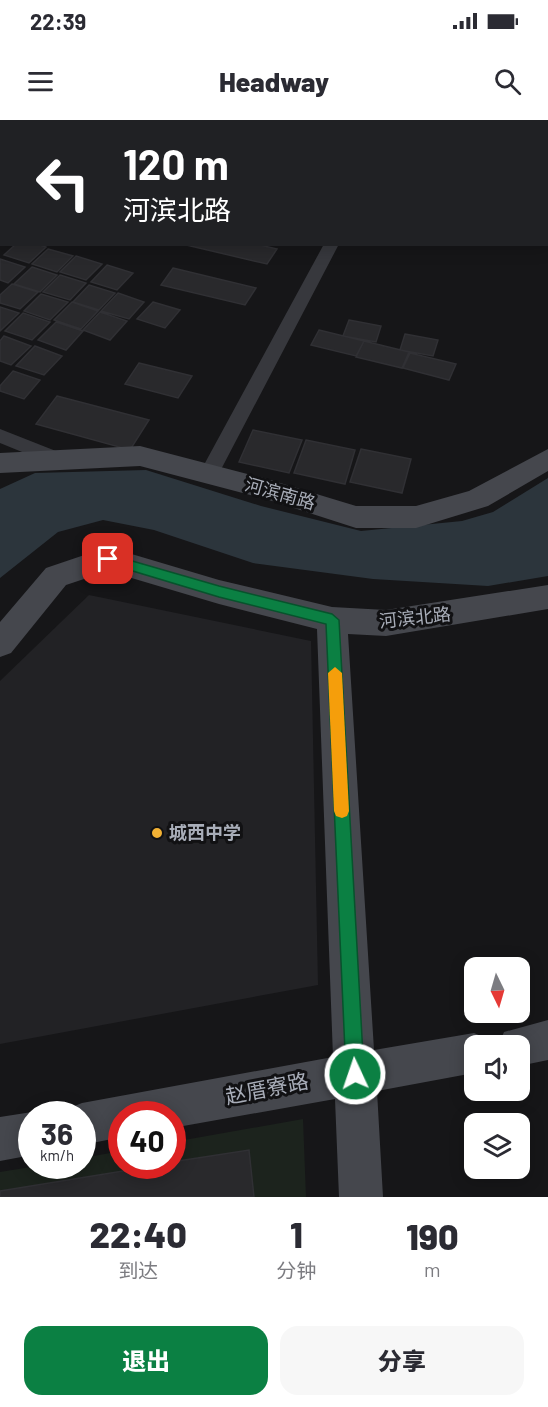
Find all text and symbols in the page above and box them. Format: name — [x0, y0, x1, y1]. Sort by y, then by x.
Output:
text: 22:39 — [30, 8, 86, 34]
icon: menu — [24, 65, 57, 98]
text: Headway — [219, 65, 329, 97]
icon: search — [491, 65, 524, 98]
text: 120 m — [123, 138, 229, 188]
icon: left — [24, 144, 102, 222]
text: 河滨北路 — [123, 193, 231, 225]
street label: 河滨南路 — [243, 473, 318, 514]
pin — [82, 533, 133, 584]
icon: arrive — [91, 542, 124, 575]
street label: 河滨北路 — [378, 602, 452, 632]
place label: 城西中学 — [169, 821, 241, 843]
marker: 城西中学 — [150, 826, 164, 840]
north arrow — [464, 957, 530, 1023]
map controls — [464, 957, 530, 1179]
button: sound — [464, 1035, 530, 1101]
position arrow — [323, 1042, 387, 1106]
street label: 赵厝寮路 — [223, 1067, 310, 1108]
speed limit sign: 40 — [108, 1101, 186, 1179]
button: layers — [464, 1113, 530, 1179]
text: 36 — [41, 1115, 73, 1151]
text: km/h — [40, 1146, 74, 1164]
text: 22:40 — [90, 1212, 187, 1255]
text: 1 — [290, 1212, 303, 1255]
text: 190 — [406, 1214, 458, 1257]
text: m — [424, 1257, 440, 1281]
text: 到达 — [118, 1258, 158, 1282]
text: 分钟 — [276, 1258, 316, 1282]
button: 退出 — [24, 1326, 268, 1395]
button: 分享 — [280, 1326, 524, 1395]

